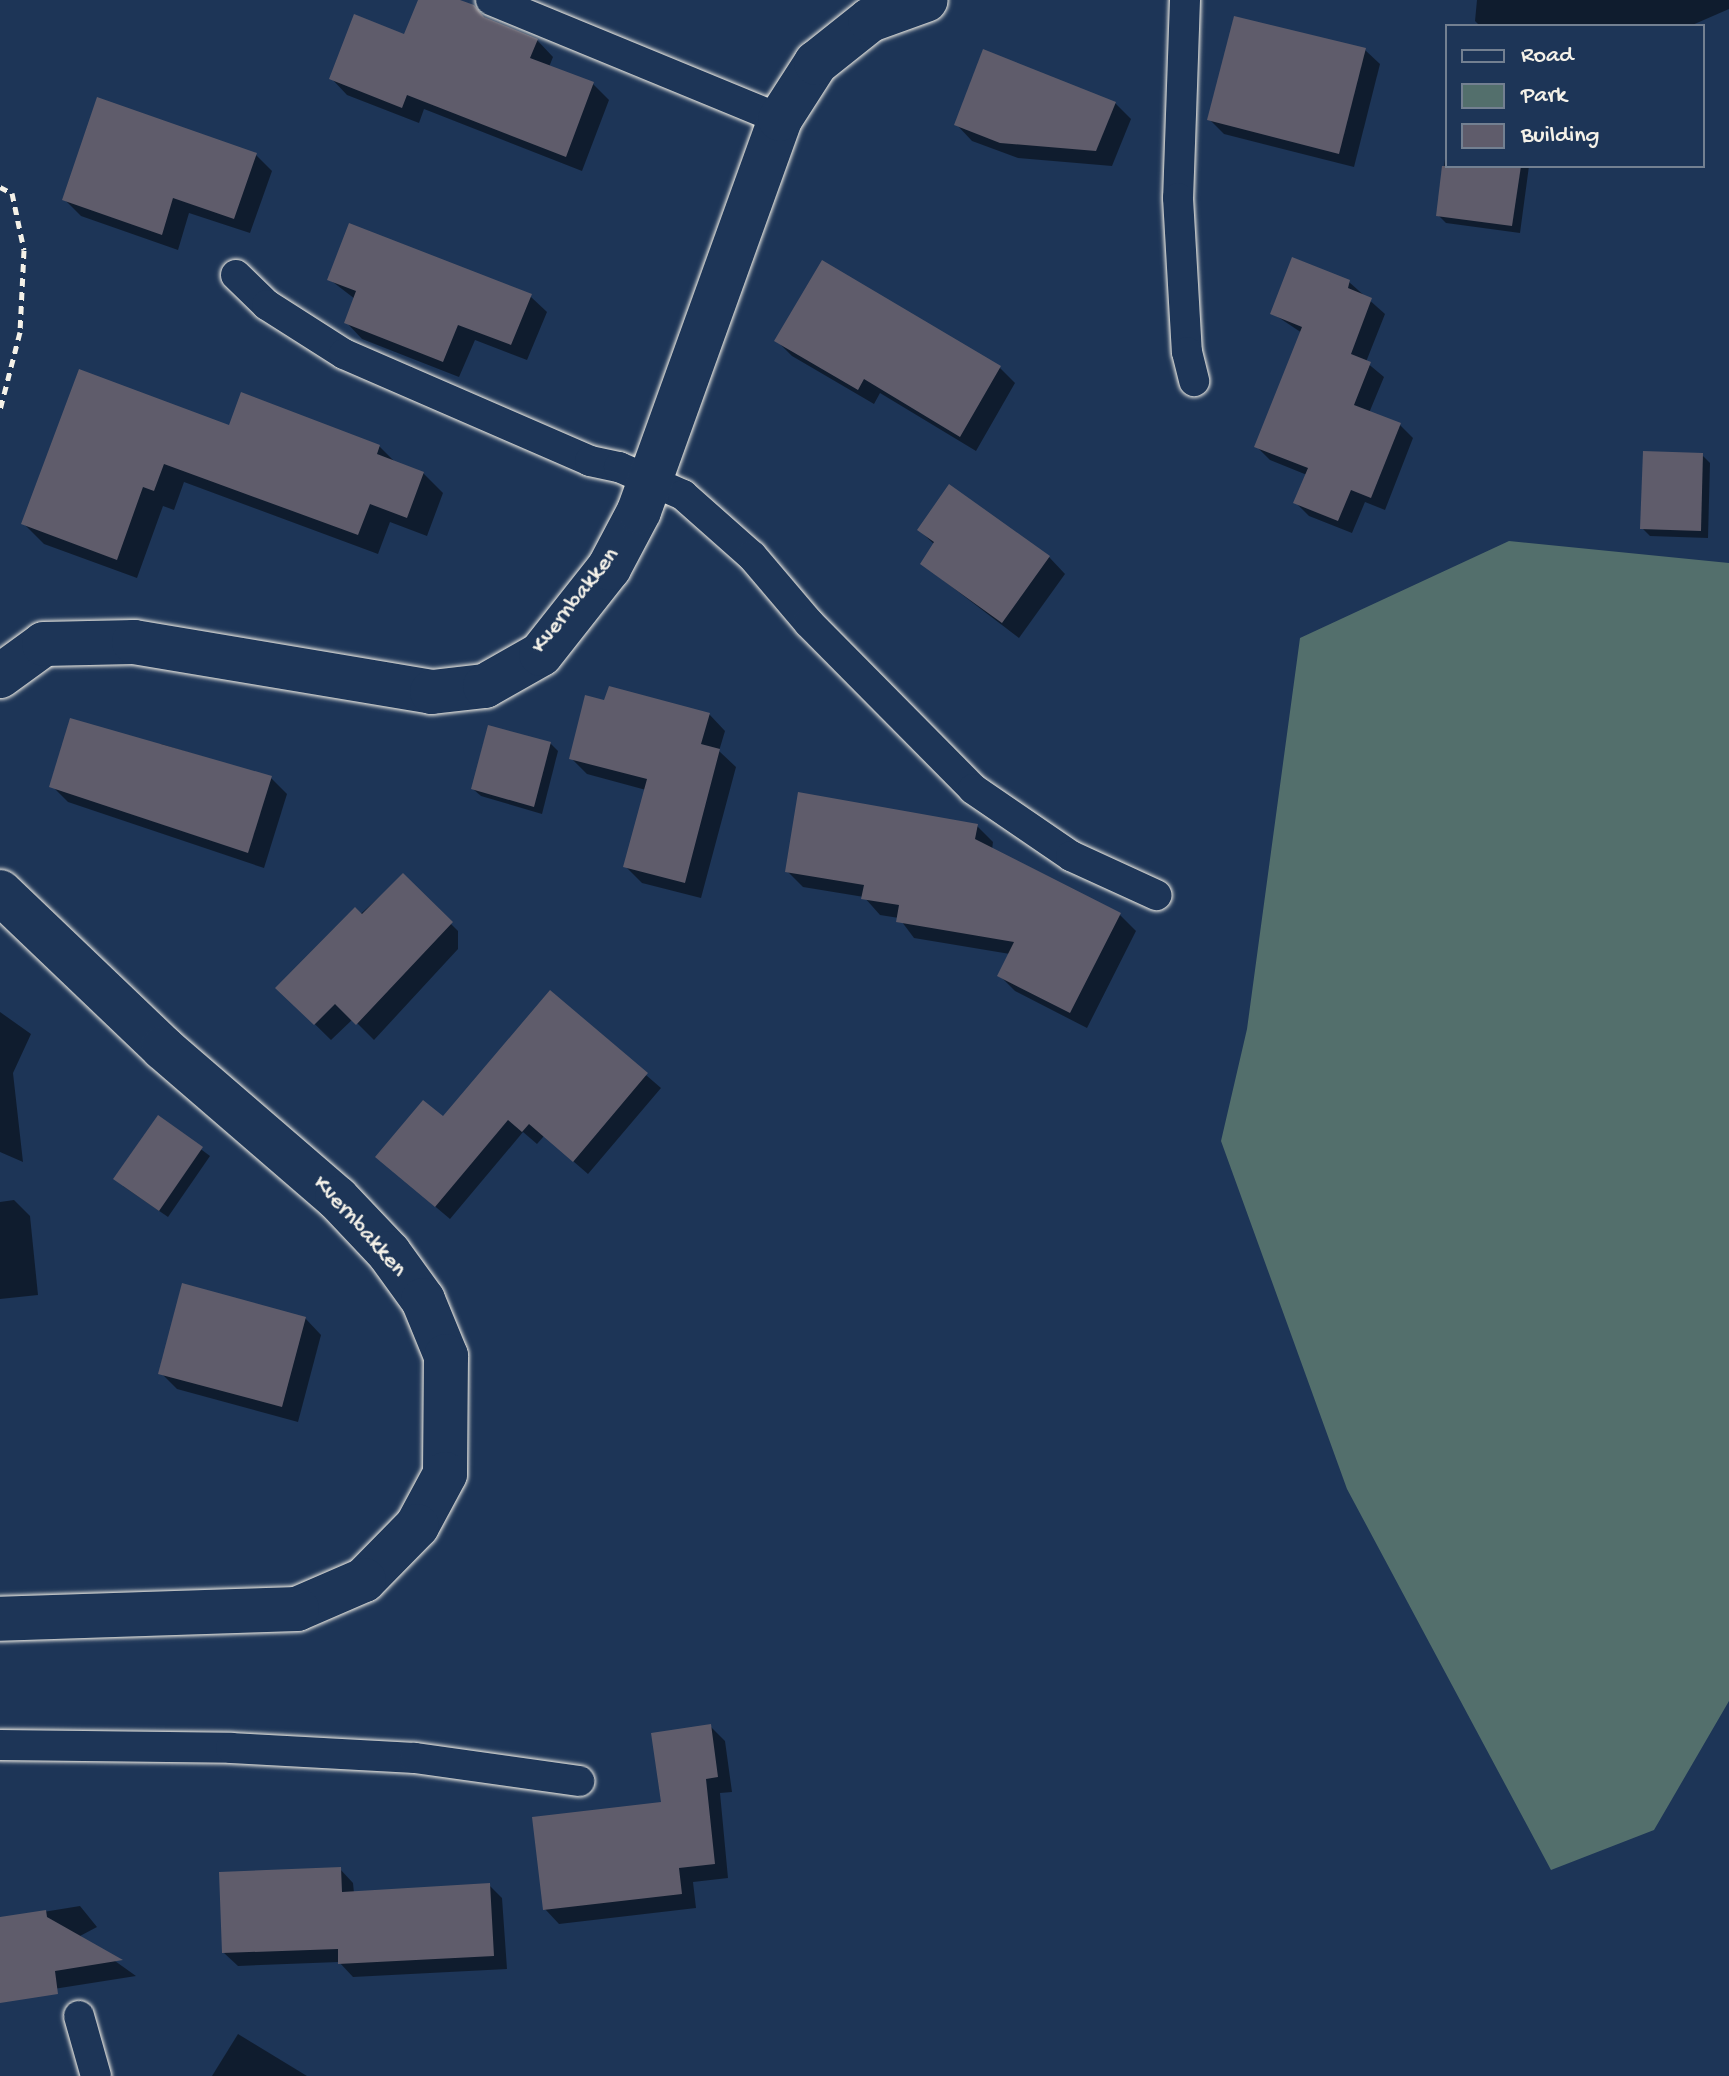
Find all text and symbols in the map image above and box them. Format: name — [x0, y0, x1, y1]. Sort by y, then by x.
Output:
legend — [1445, 24, 1705, 168]
text: Road — [1521, 42, 1573, 71]
text: Park — [1521, 82, 1567, 111]
text: Building — [1521, 122, 1599, 151]
street label: Kvernbakken — [525, 542, 627, 660]
street label: Kvernbakken — [306, 1170, 412, 1284]

